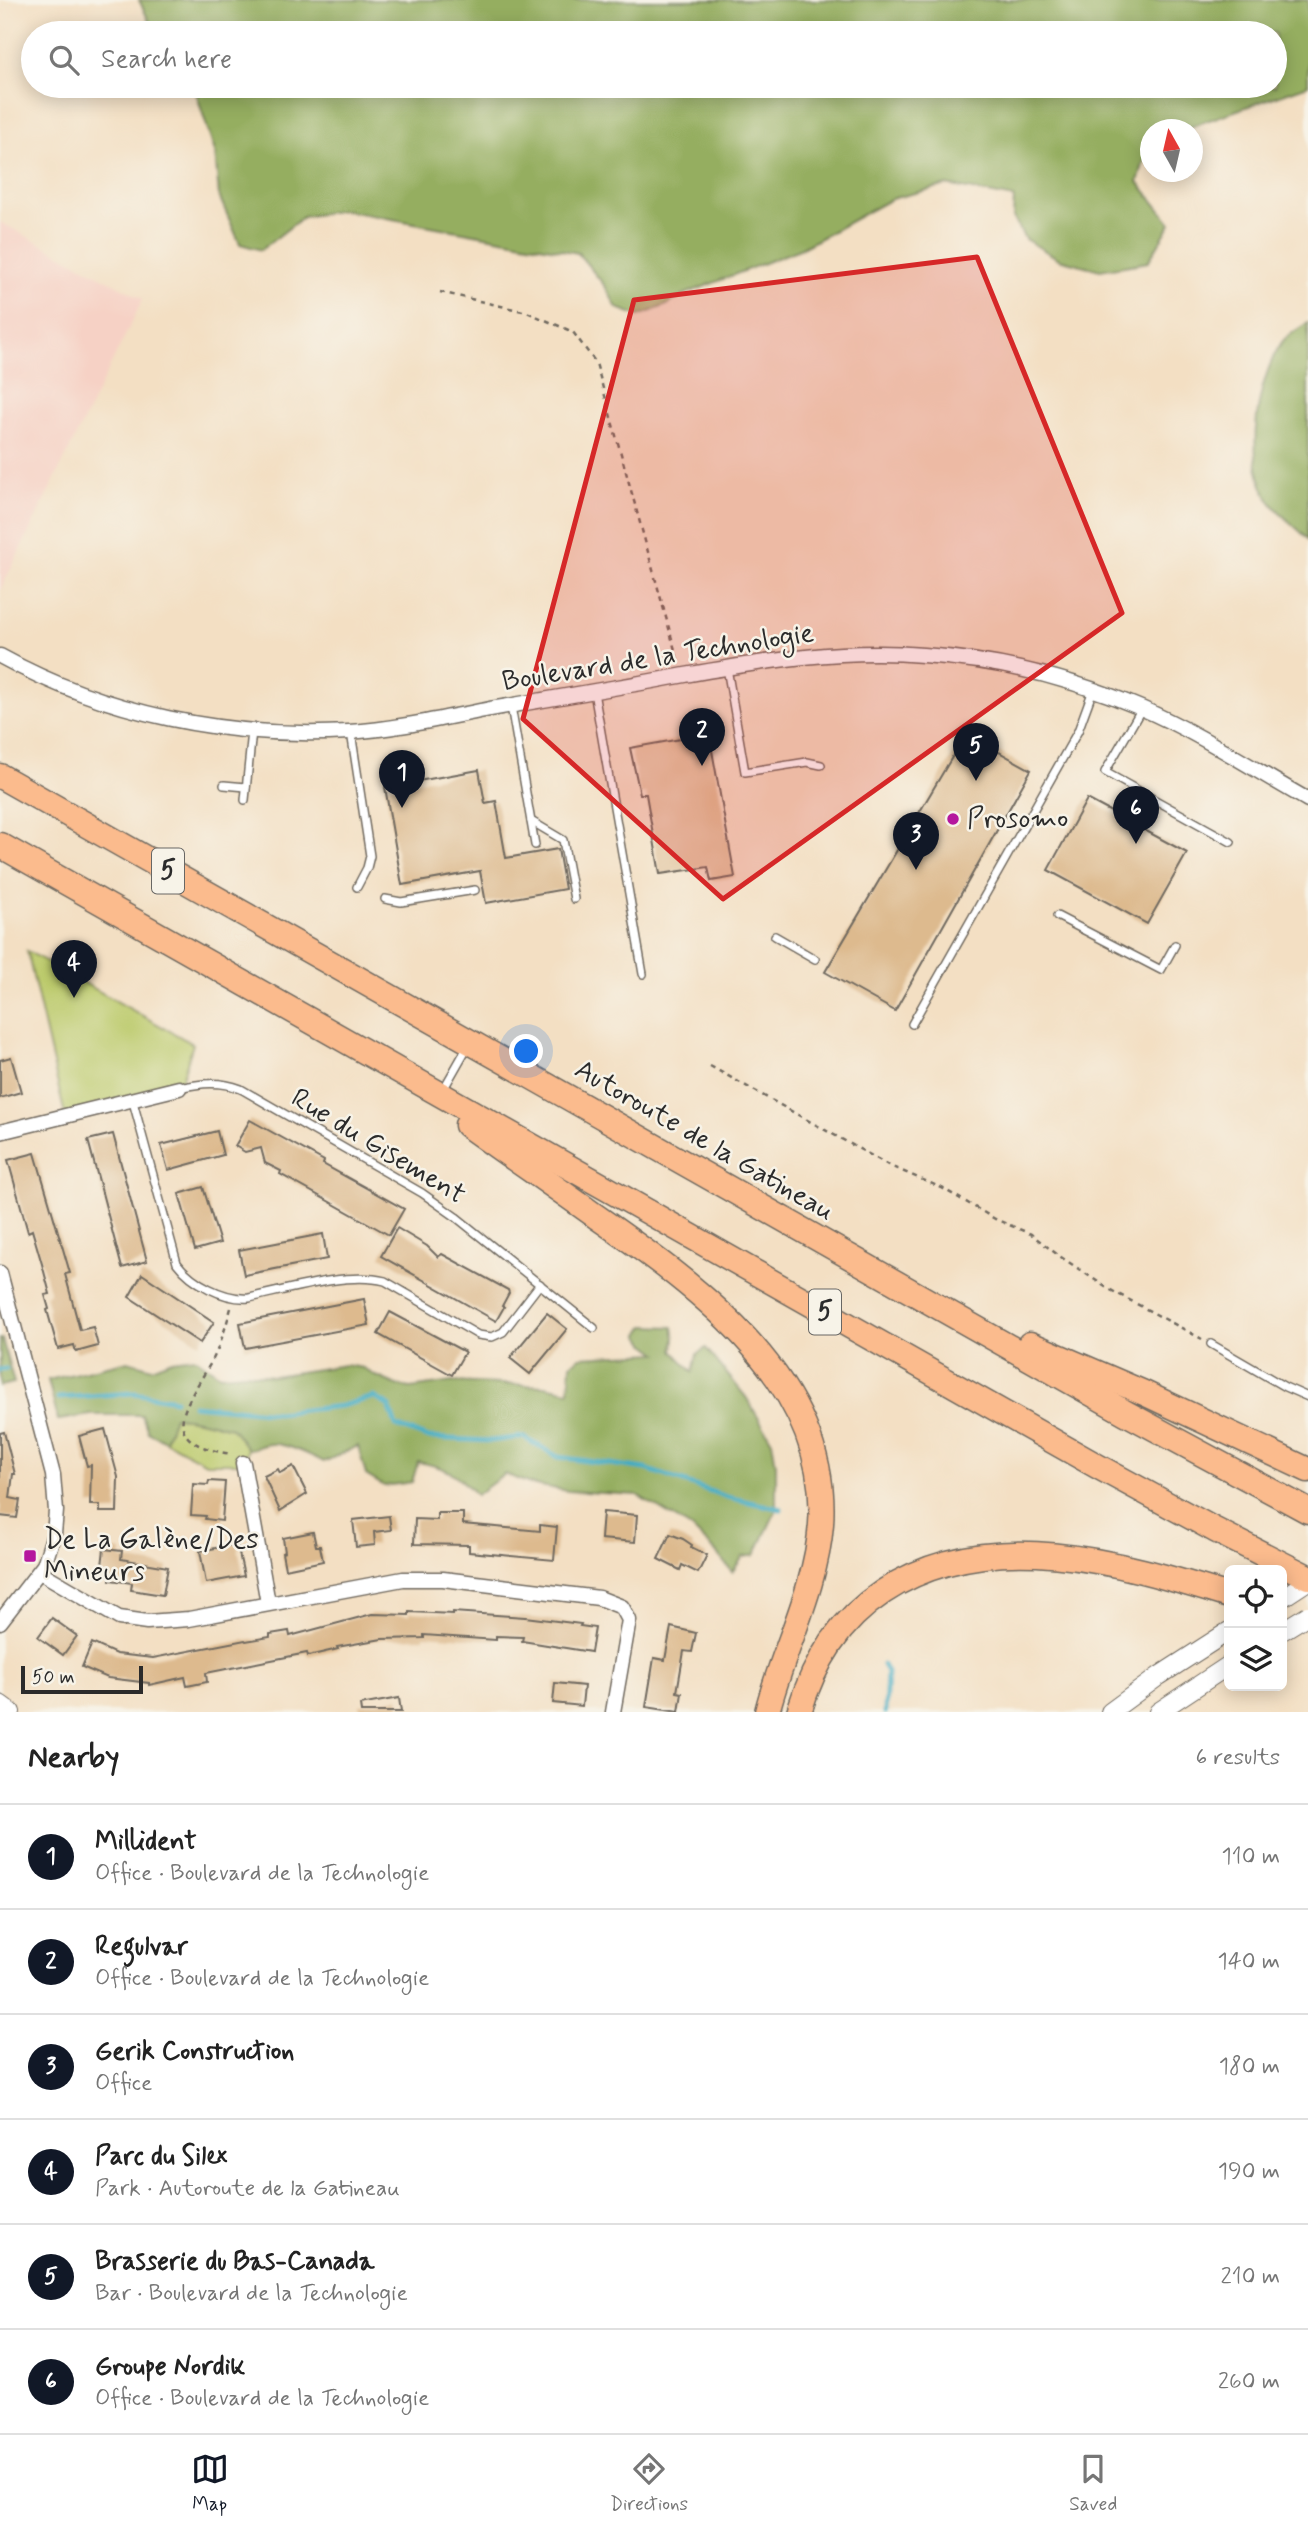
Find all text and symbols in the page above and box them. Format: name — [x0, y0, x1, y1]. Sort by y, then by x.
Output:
search box — [21, 21, 1287, 98]
icon: search — [45, 41, 83, 79]
text: Search here — [101, 43, 232, 77]
north arrow — [1140, 119, 1203, 182]
street label: Boulevard de la Technologie — [499, 615, 817, 703]
pin: 2 — [679, 708, 725, 766]
pin: 5 — [953, 723, 999, 781]
pin: 1 — [379, 750, 425, 808]
pin: 6 — [1113, 786, 1159, 844]
place label: Prosomo — [967, 801, 1068, 838]
marker: Prosomo — [945, 811, 961, 827]
pin: 3 — [893, 812, 939, 870]
road number: 5 — [152, 848, 184, 894]
pin: 4 — [51, 940, 97, 998]
your location — [509, 1034, 543, 1068]
street label: Autoroute de la Gatineau — [568, 1052, 840, 1230]
street label: Rue du Gisement — [284, 1080, 472, 1214]
road number: 5 — [809, 1289, 841, 1334]
place label: De La Galène/Des Mineurs — [44, 1522, 259, 1591]
marker: De La Galène/Des Mineurs — [22, 1548, 38, 1564]
map controls — [1224, 1565, 1287, 1691]
button: locate — [1224, 1565, 1287, 1628]
button: layers — [1224, 1628, 1287, 1691]
scale bar — [21, 1663, 144, 1695]
text: 50 m — [32, 1665, 75, 1690]
text: Nearby — [28, 1738, 119, 1777]
text: 6 results — [1196, 1743, 1280, 1773]
text: Millident — [95, 1825, 197, 1859]
text: 1 — [46, 1842, 56, 1872]
text: 110 m — [1221, 1842, 1280, 1872]
text: Office · Boulevard de la Technologie — [95, 1859, 429, 1889]
text: Regulvar — [95, 1930, 188, 1964]
text: 2 — [45, 1947, 57, 1977]
text: 140 m — [1217, 1947, 1280, 1977]
text: Office · Boulevard de la Technologie — [95, 1964, 429, 1994]
text: Gerik Construction — [95, 2035, 294, 2069]
text: 3 — [46, 2052, 56, 2082]
text: 180 m — [1219, 2052, 1280, 2082]
text: Office — [95, 2069, 152, 2099]
text: Parc du Silex — [95, 2140, 227, 2174]
text: 4 — [44, 2157, 58, 2187]
text: 190 m — [1218, 2157, 1280, 2187]
text: Park · Autoroute de la Gatineau — [95, 2174, 400, 2204]
text: Brasserie du Bas-Canada — [95, 2245, 374, 2279]
text: 5 — [44, 2262, 58, 2292]
text: 210 m — [1220, 2262, 1280, 2292]
text: Bar · Boulevard de la Technologie — [95, 2279, 408, 2309]
text: Groupe Nordik — [95, 2350, 245, 2384]
text: 6 — [45, 2367, 57, 2397]
text: 260 m — [1218, 2367, 1280, 2397]
text: Office · Boulevard de la Technologie — [95, 2384, 429, 2414]
tab: Map — [191, 2450, 229, 2517]
tab: Directions — [610, 2450, 688, 2517]
tab: Saved — [1069, 2450, 1117, 2517]

